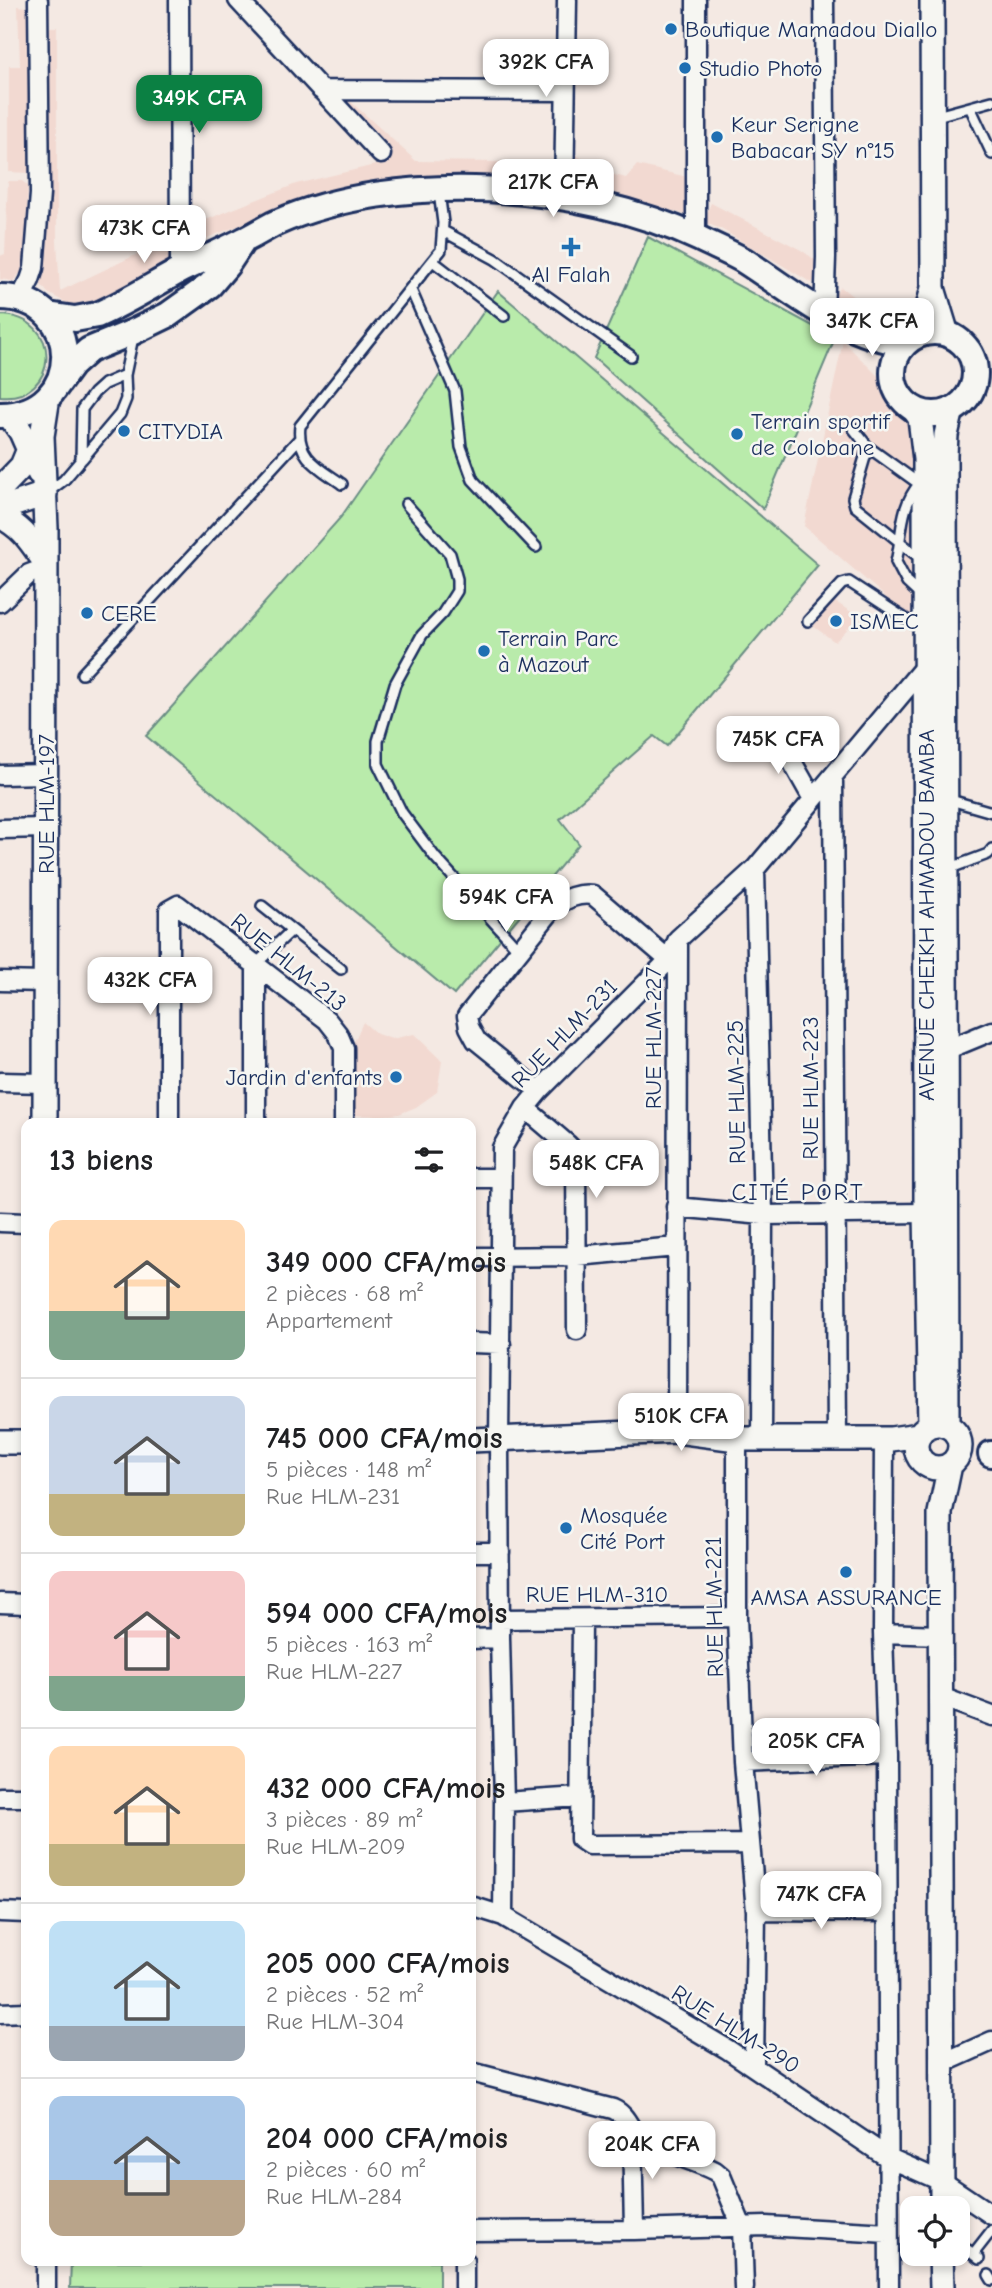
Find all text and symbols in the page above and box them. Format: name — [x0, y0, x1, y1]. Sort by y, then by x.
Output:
place label: Boutique Mamadou Diallo — [685, 16, 937, 43]
marker: Boutique Mamadou Diallo — [663, 21, 679, 37]
pin: 392K CFA — [474, 40, 618, 99]
text: 392K CFA — [499, 48, 593, 75]
place label: Studio Photo — [699, 55, 823, 82]
marker: Studio Photo — [677, 60, 693, 76]
pin: 349K CFA — [127, 76, 271, 135]
text: 349K CFA — [152, 84, 246, 111]
place label: Keur Serigne Babacar SY n°15 — [731, 111, 895, 164]
marker: Keur Serigne Babacar SY n°15 — [709, 129, 725, 145]
pin: 217K CFA — [481, 160, 625, 219]
text: 217K CFA — [508, 168, 598, 195]
pin: 473K CFA — [72, 205, 216, 265]
text: 473K CFA — [98, 214, 190, 241]
marker: Al Falah — [561, 237, 581, 257]
place label: Al Falah — [531, 261, 611, 288]
pin: 347K CFA — [800, 298, 944, 358]
text: 347K CFA — [826, 307, 918, 334]
place label: Terrain sportif de Colobane — [751, 408, 891, 461]
place label: CITYDIA — [138, 418, 223, 445]
marker: CITYDIA — [116, 423, 132, 439]
marker: Terrain sportif de Colobane — [729, 426, 745, 442]
place label: CERE — [101, 600, 157, 627]
marker: CERE — [79, 605, 95, 621]
place label: ISMEC — [850, 608, 919, 635]
marker: ISMEC — [828, 613, 844, 629]
place label: Terrain Parc à Mazout — [498, 625, 618, 678]
marker: Terrain Parc à Mazout — [476, 643, 492, 659]
pin: 745K CFA — [706, 716, 850, 776]
text: 745K CFA — [732, 725, 824, 752]
street label: AVENUE CHEIKH AHMADOU BAMBA — [913, 729, 940, 1101]
street label: RUE HLM-197 — [33, 734, 60, 874]
pin: 594K CFA — [434, 874, 578, 934]
text: 594K CFA — [459, 883, 553, 910]
street label: RUE HLM-213 — [226, 908, 352, 1017]
pin: 432K CFA — [78, 958, 222, 1017]
text: 432K CFA — [103, 966, 197, 993]
street label: RUE HLM-227 — [640, 967, 667, 1109]
street label: RUE HLM-231 — [506, 973, 623, 1093]
street label: RUE HLM-223 — [797, 1016, 824, 1160]
street label: RUE HLM-225 — [722, 1020, 751, 1164]
place label: Jardin d'enfants — [226, 1064, 382, 1091]
marker: Jardin d'enfants — [388, 1069, 404, 1085]
pin: 548K CFA — [524, 1140, 668, 1200]
icon: filters — [410, 1141, 448, 1179]
text: 13 biens — [49, 1143, 153, 1178]
text: 548K CFA — [549, 1149, 643, 1176]
district label: CITÉ PORT — [732, 1178, 864, 1206]
text: 349 000 CFA/mois — [266, 1245, 506, 1280]
icon: home — [105, 1248, 189, 1332]
text: 2 pièces · 68 m² — [266, 1280, 423, 1307]
text: Appartement — [266, 1307, 392, 1334]
pin: 510K CFA — [609, 1394, 753, 1453]
text: 510K CFA — [634, 1402, 728, 1429]
text: 745 000 CFA/mois — [266, 1421, 503, 1456]
icon: home — [105, 1424, 189, 1508]
text: 5 pièces · 148 m² — [266, 1456, 431, 1483]
text: Rue HLM-231 — [266, 1483, 400, 1510]
place label: Mosquée Cité Port — [580, 1502, 667, 1555]
marker: Mosquée Cité Port — [558, 1520, 574, 1536]
street label: RUE HLM-221 — [700, 1536, 729, 1678]
marker: AMSA ASSURANCE — [838, 1564, 854, 1580]
street label: RUE HLM-310 — [526, 1581, 668, 1608]
place label: AMSA ASSURANCE — [750, 1584, 942, 1611]
text: 594 000 CFA/mois — [266, 1596, 507, 1631]
icon: home — [105, 1599, 189, 1683]
text: 5 pièces · 163 m² — [266, 1631, 432, 1658]
text: Rue HLM-227 — [266, 1658, 402, 1685]
pin: 205K CFA — [744, 1718, 888, 1778]
text: 205K CFA — [768, 1727, 864, 1754]
text: 432 000 CFA/mois — [266, 1771, 505, 1806]
icon: home — [105, 1774, 189, 1858]
text: 3 pièces · 89 m² — [266, 1806, 422, 1833]
text: Rue HLM-209 — [266, 1833, 406, 1860]
pin: 747K CFA — [749, 1871, 893, 1931]
text: 747K CFA — [776, 1880, 866, 1907]
text: 205 000 CFA/mois — [266, 1946, 510, 1981]
icon: home — [105, 1949, 189, 2033]
street label: RUE HLM-290 — [667, 1979, 805, 2080]
text: 2 pièces · 52 m² — [266, 1981, 423, 2008]
text: Rue HLM-304 — [266, 2008, 404, 2035]
text: 204 000 CFA/mois — [266, 2121, 508, 2156]
pin: 204K CFA — [580, 2122, 724, 2181]
icon: home — [105, 2124, 189, 2208]
text: 204K CFA — [605, 2130, 699, 2157]
text: 2 pièces · 60 m² — [266, 2156, 425, 2183]
text: Rue HLM-284 — [266, 2183, 402, 2210]
map controls — [900, 2196, 970, 2266]
button: locate — [900, 2196, 970, 2266]

